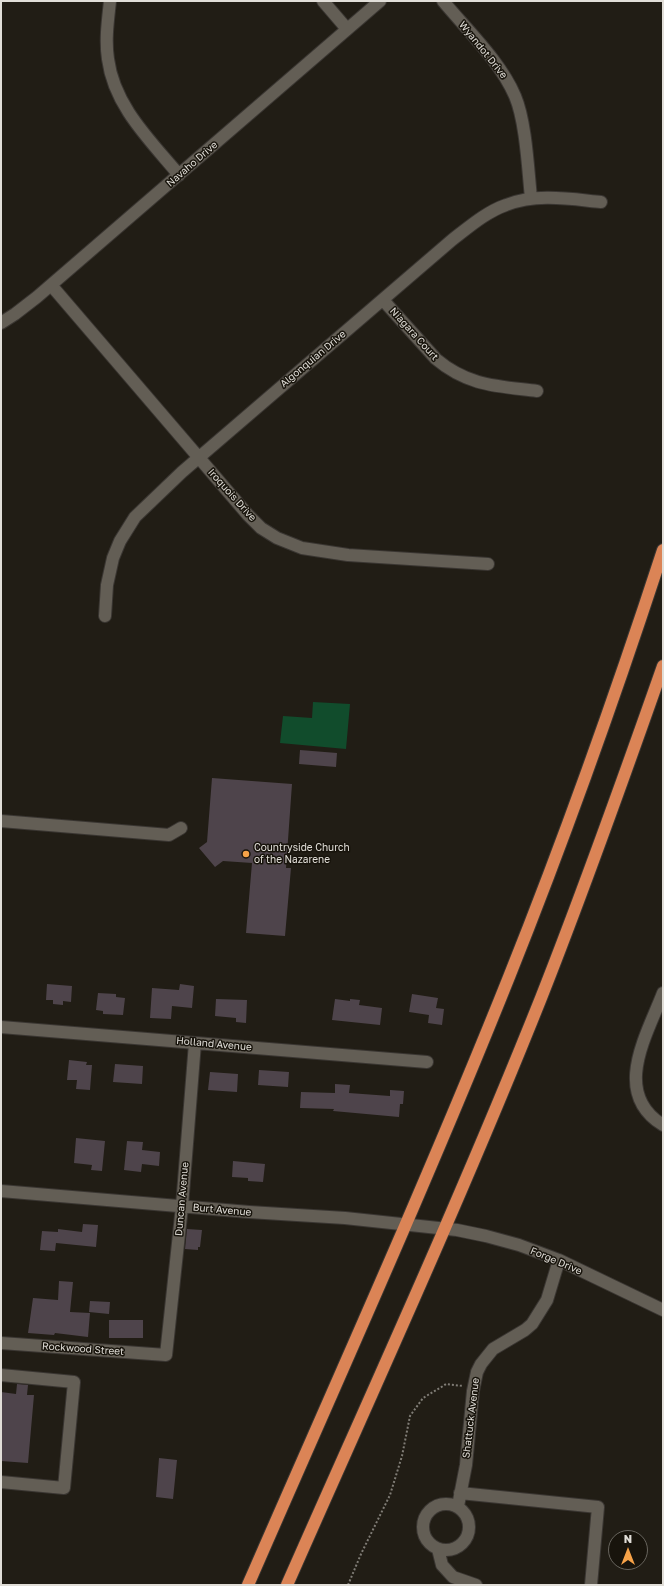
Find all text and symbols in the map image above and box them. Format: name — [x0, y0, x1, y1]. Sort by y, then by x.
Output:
street label: Wyandot Drive — [456, 19, 510, 81]
street label: Navaho Drive — [164, 139, 220, 189]
street label: Niagara Court — [387, 305, 441, 363]
street label: Algonquian Drive — [278, 328, 348, 390]
street label: Iroquois Drive — [205, 466, 259, 524]
place label: Countryside Church of the Nazarene — [254, 842, 350, 866]
marker: Countryside Church of the Nazarene — [241, 849, 251, 859]
street label: Holland Avenue — [176, 1035, 252, 1053]
street label: Duncan Avenue — [173, 1161, 191, 1237]
street label: Burt Avenue — [192, 1201, 252, 1219]
street label: Forge Drive — [528, 1245, 584, 1277]
street label: Rockwood Street — [42, 1340, 124, 1358]
street label: Shattuck Avenue — [460, 1377, 482, 1459]
north arrow — [608, 1530, 648, 1570]
text: N — [624, 1532, 632, 1545]

